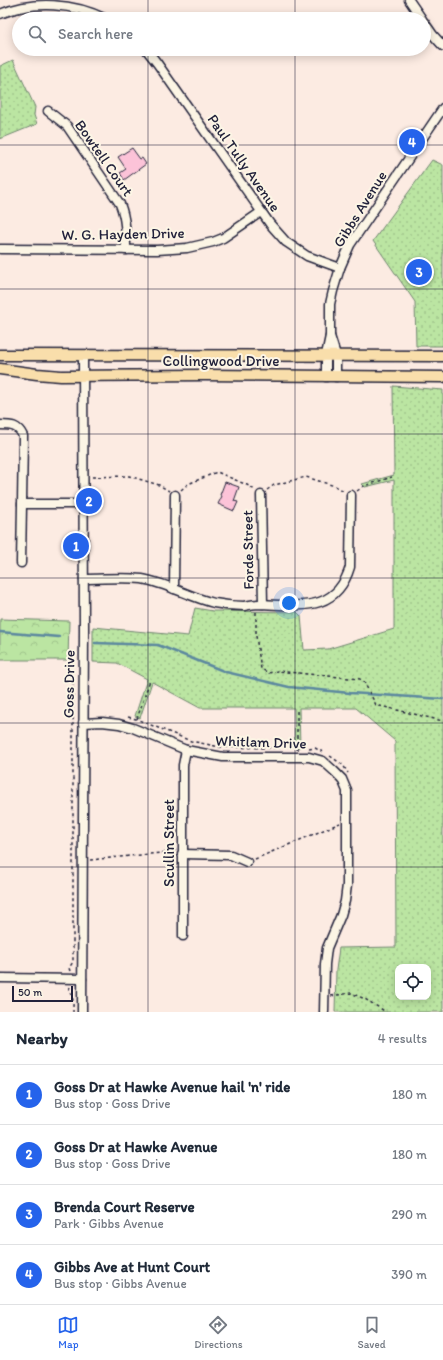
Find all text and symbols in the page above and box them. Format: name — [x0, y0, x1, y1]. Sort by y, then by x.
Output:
search box — [12, 12, 431, 56]
icon: search — [26, 23, 48, 45]
text: Search here — [58, 25, 133, 43]
street label: Paul Tully Avenue — [204, 111, 284, 215]
street label: Bowtell Court — [71, 116, 137, 200]
pin: 4 — [399, 127, 425, 157]
street label: Gibbs Avenue — [329, 167, 391, 251]
street label: W. G. Hayden Drive — [61, 224, 185, 244]
pin: 3 — [406, 257, 432, 287]
street label: Collingwood Drive — [163, 352, 279, 370]
pin: 2 — [76, 486, 102, 516]
street label: Forde Street — [238, 510, 258, 590]
pin: 1 — [63, 531, 89, 561]
your location — [279, 593, 299, 613]
street label: Goss Drive — [59, 650, 79, 718]
street label: Whitlam Drive — [215, 731, 307, 753]
street label: Scullin Street — [160, 799, 178, 887]
map controls — [395, 964, 431, 1000]
button: locate — [395, 964, 431, 1000]
scale bar — [12, 984, 73, 1003]
text: 50 m — [18, 986, 42, 999]
text: Nearby — [16, 1028, 68, 1048]
text: 4 results — [378, 1031, 427, 1046]
text: Goss Dr at Hawke Avenue hail 'n' ride — [54, 1078, 290, 1096]
text: 1 — [26, 1087, 32, 1102]
text: 180 m — [392, 1087, 427, 1102]
text: Bus stop · Goss Drive — [54, 1096, 171, 1111]
text: Goss Dr at Hawke Avenue — [54, 1138, 218, 1156]
text: 2 — [26, 1147, 32, 1162]
text: 180 m — [392, 1147, 427, 1162]
text: Bus stop · Goss Drive — [54, 1156, 171, 1171]
text: Brenda Court Reserve — [54, 1198, 195, 1216]
text: 3 — [25, 1207, 33, 1222]
text: 290 m — [391, 1207, 427, 1222]
text: Park · Gibbs Avenue — [54, 1216, 164, 1231]
text: Gibbs Ave at Hunt Court — [54, 1258, 210, 1276]
text: 4 — [25, 1267, 33, 1282]
text: 390 m — [391, 1267, 427, 1282]
text: Bus stop · Gibbs Avenue — [54, 1276, 187, 1291]
tab: Map — [57, 1314, 79, 1351]
tab: Directions — [194, 1314, 243, 1351]
tab: Saved — [357, 1314, 386, 1351]

